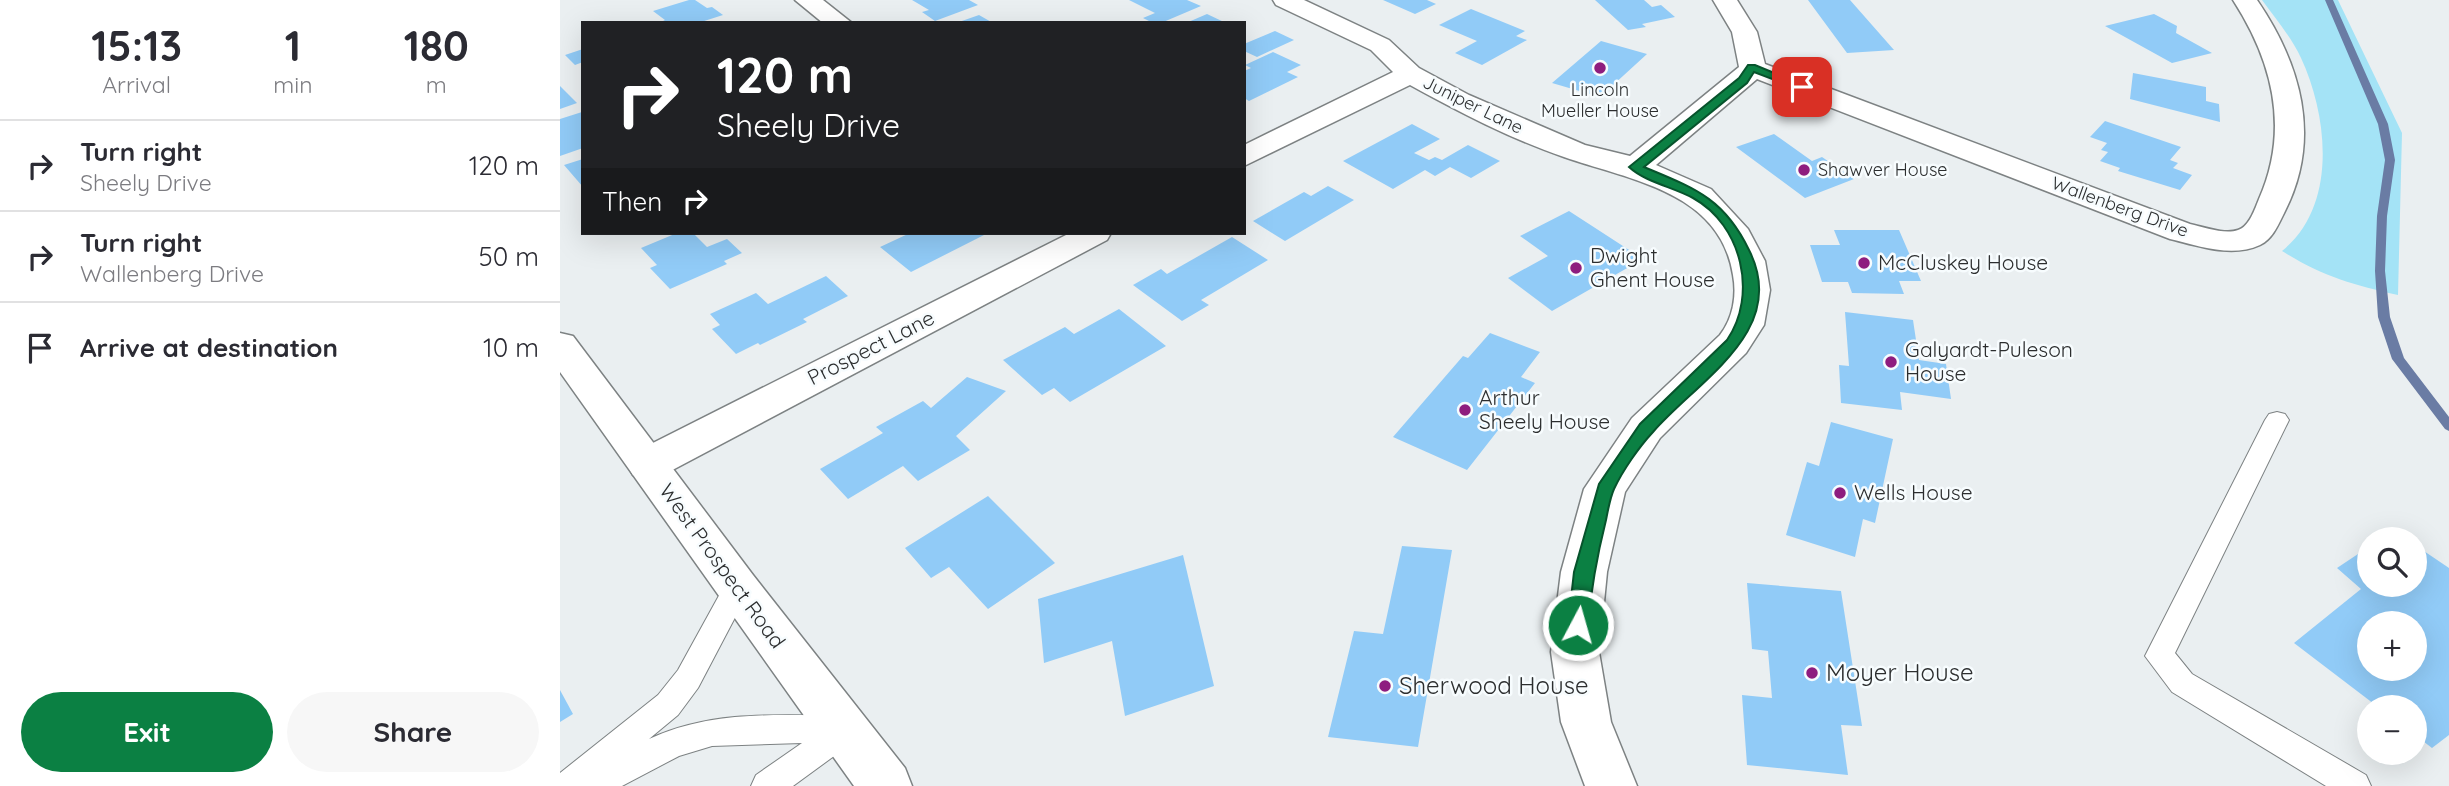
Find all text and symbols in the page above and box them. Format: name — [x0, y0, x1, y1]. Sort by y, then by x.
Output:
text: 15:13 — [91, 19, 182, 72]
text: 1 — [285, 19, 301, 72]
text: 180 — [404, 19, 469, 72]
text: 120 m — [717, 44, 853, 105]
icon: right — [602, 49, 693, 140]
pin — [1772, 57, 1832, 117]
marker: Lincoln Mueller House — [1592, 60, 1608, 76]
icon: arrive — [1783, 68, 1821, 106]
text: Arrival — [102, 70, 171, 99]
text: min — [273, 70, 312, 99]
text: m — [426, 70, 447, 99]
street label: Juniper Lane — [1419, 70, 1527, 139]
place label: Lincoln Mueller House — [1541, 78, 1659, 122]
text: Sheely Drive — [717, 105, 900, 145]
text: Turn right — [80, 135, 202, 168]
icon: right — [21, 147, 59, 185]
text: 120 m — [469, 149, 539, 182]
place label: Shawver House — [1818, 158, 1948, 181]
marker: Shawver House — [1796, 162, 1812, 178]
text: Sheely Drive — [80, 168, 212, 197]
street label: Wallenberg Drive — [2049, 171, 2192, 242]
icon: right — [676, 182, 714, 220]
text: Then — [602, 185, 662, 218]
text: Turn right — [80, 226, 202, 259]
icon: right — [21, 238, 59, 276]
text: 50 m — [479, 240, 539, 273]
place label: Dwight Ghent House — [1590, 242, 1715, 292]
place label: McCluskey House — [1878, 249, 2048, 275]
marker: McCluskey House — [1856, 255, 1872, 271]
text: Wallenberg Drive — [80, 259, 264, 288]
marker: Dwight Ghent House — [1568, 260, 1584, 276]
street label: Prospect Lane — [803, 304, 938, 390]
icon: arrive — [21, 329, 59, 367]
text: Arrive at destination — [80, 331, 338, 364]
text: 10 m — [483, 331, 539, 364]
place label: Galyardt-Puleson House — [1905, 336, 2073, 386]
marker: Galyardt-Puleson House — [1883, 354, 1899, 370]
place label: Arthur Sheely House — [1479, 384, 1610, 434]
marker: Arthur Sheely House — [1457, 402, 1473, 418]
street label: West Prospect Road — [654, 478, 791, 653]
place label: Wells House — [1854, 479, 1973, 505]
marker: Wells House — [1832, 485, 1848, 501]
map controls — [2357, 527, 2427, 765]
button: search — [2357, 527, 2427, 597]
position arrow — [1541, 588, 1615, 662]
button: + — [2357, 611, 2427, 681]
place label: Moyer House — [1826, 657, 1973, 687]
marker: Moyer House — [1804, 665, 1820, 681]
place label: Sherwood House — [1399, 670, 1589, 700]
marker: Sherwood House — [1377, 678, 1393, 694]
button: Exit — [21, 692, 273, 772]
button: Share — [287, 692, 539, 772]
button: − — [2357, 695, 2427, 765]

